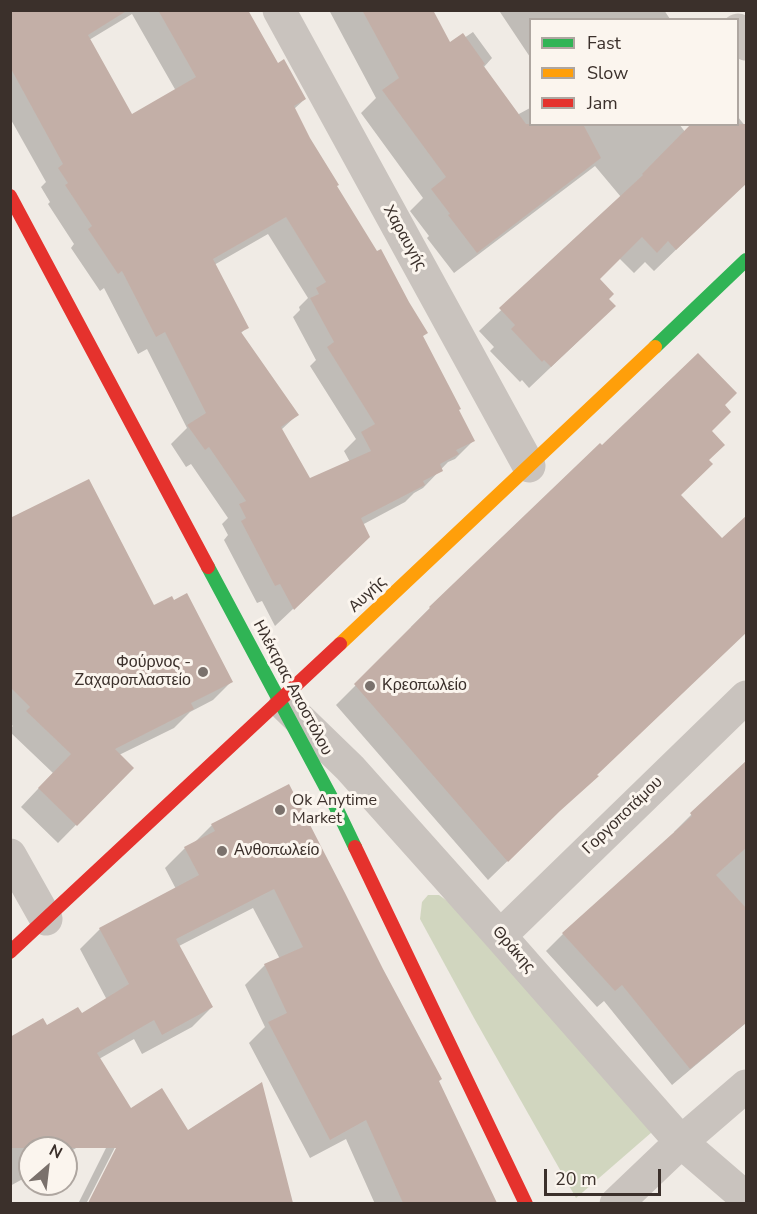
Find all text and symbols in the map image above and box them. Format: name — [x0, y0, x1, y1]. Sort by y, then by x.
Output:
legend — [529, 18, 739, 126]
text: Fast — [587, 31, 621, 55]
text: Slow — [587, 61, 628, 85]
text: Jam — [587, 91, 618, 115]
street label: Χαραυγής — [378, 202, 430, 274]
street label: Αυγής — [345, 573, 391, 617]
street label: Ηλέκτρας Αποστόλου — [248, 617, 336, 759]
place label: Φούρνος - Ζαχαροπλαστείο — [75, 653, 191, 691]
marker: Φούρνος - Ζαχαροπλαστείο — [196, 665, 210, 679]
place label: Κρεοπωλείο — [382, 676, 467, 696]
marker: Κρεοπωλείο — [363, 679, 377, 693]
street label: Γοργοποτάμου — [579, 773, 667, 859]
place label: Ok Anytime Market — [292, 791, 377, 829]
marker: Ok Anytime Market — [273, 803, 287, 817]
place label: Ανθοπωλείο — [234, 841, 319, 861]
marker: Ανθοπωλείο — [215, 844, 229, 858]
street label: Θράκης — [488, 923, 538, 977]
north arrow — [18, 1136, 78, 1196]
text: N — [45, 1139, 66, 1164]
scale bar — [547, 1157, 664, 1195]
text: 20 m — [555, 1167, 597, 1191]

